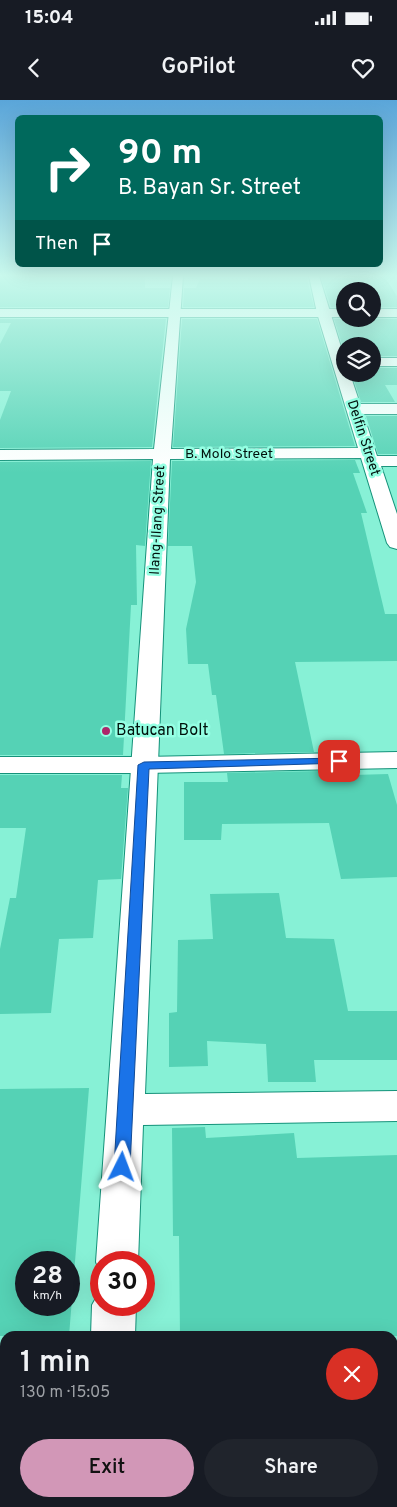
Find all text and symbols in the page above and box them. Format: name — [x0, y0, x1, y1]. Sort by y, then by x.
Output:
text: 15:04 — [25, 6, 74, 30]
icon: back — [20, 54, 48, 82]
text: GoPilot — [161, 54, 236, 81]
icon: heart — [349, 54, 377, 82]
text: 90 m — [118, 132, 202, 176]
icon: right — [35, 135, 100, 200]
text: B. Bayan Sr. Street — [118, 175, 301, 202]
icon: arrive — [88, 230, 116, 258]
text: Then — [35, 232, 78, 256]
map controls — [336, 282, 381, 382]
button: search — [336, 282, 381, 327]
button: layers — [336, 337, 381, 382]
street label: Delfin Street — [343, 398, 383, 478]
street label: B. Molo Street — [185, 446, 273, 463]
street label: Ilang-Ilang Street — [147, 465, 169, 575]
place label: Batucan Bolt — [116, 721, 208, 741]
marker: Batucan Bolt — [100, 725, 112, 737]
pin — [318, 740, 360, 782]
icon: arrive — [325, 747, 353, 775]
position arrow — [95, 1140, 147, 1192]
speed limit sign: 30 — [90, 1251, 155, 1316]
text: 28 — [32, 1261, 63, 1293]
text: km/h — [33, 1288, 62, 1304]
text: 1 min — [20, 1345, 91, 1382]
button: close — [326, 1348, 378, 1400]
text: 130 m · 15:05 — [20, 1383, 110, 1403]
button: Exit — [20, 1439, 194, 1497]
button: Share — [204, 1439, 378, 1497]

